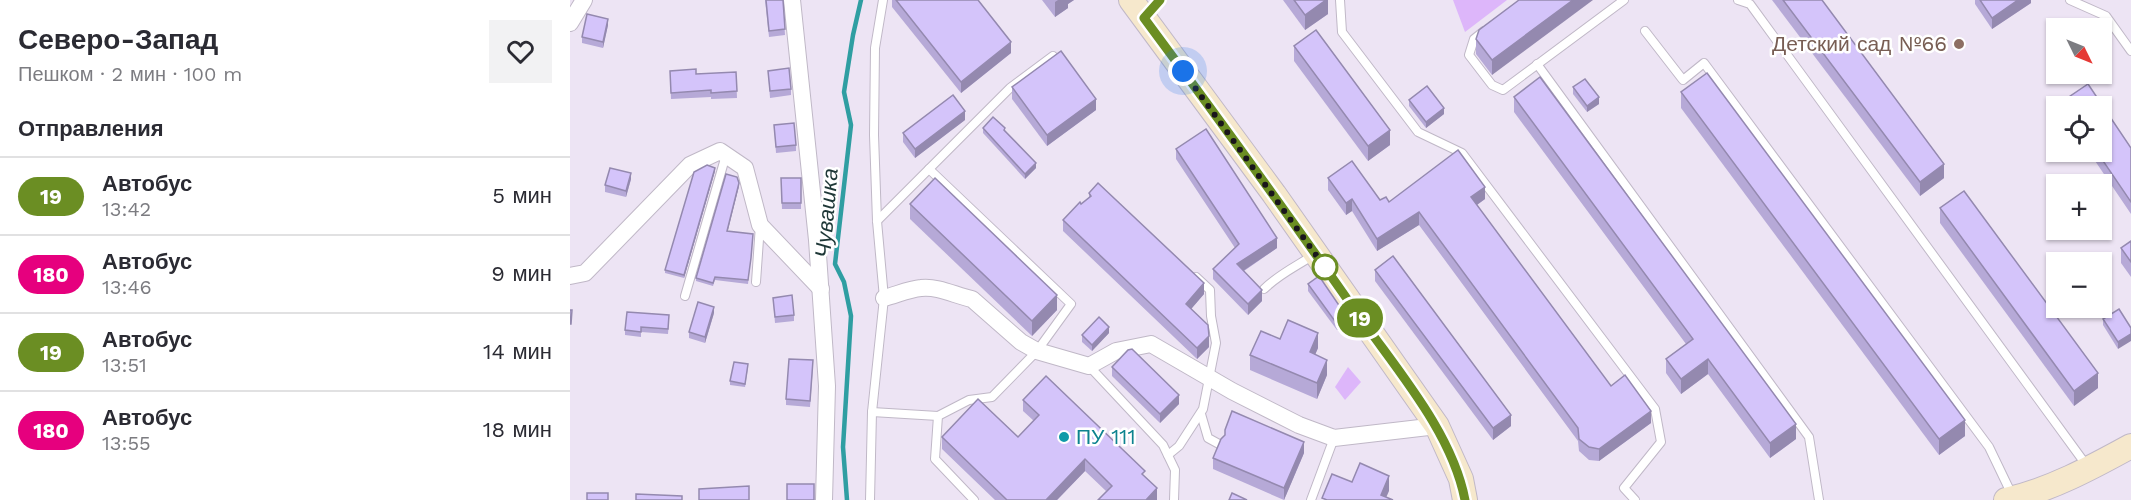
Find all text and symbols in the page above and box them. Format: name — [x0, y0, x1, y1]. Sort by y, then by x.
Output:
north arrow — [2046, 18, 2112, 84]
map controls — [2046, 18, 2112, 318]
button: heart — [489, 20, 552, 83]
text: Северо-Запад — [18, 23, 218, 56]
place label: Детский сад №66 — [1772, 31, 1947, 56]
marker: Детский сад №66 — [1952, 37, 1966, 51]
your location — [1168, 56, 1198, 86]
text: Пешком · 2 мин · 100 m — [18, 62, 242, 86]
button: locate — [2046, 96, 2112, 162]
text: Отправления — [18, 116, 164, 141]
water label: Чувашка — [810, 167, 843, 259]
text: Автобус — [102, 171, 192, 196]
button: + — [2046, 174, 2112, 240]
text: 5 мин — [492, 183, 552, 208]
text: 19 — [40, 184, 62, 209]
text: 13:42 — [102, 197, 151, 221]
text: Автобус — [102, 249, 192, 274]
button: − — [2046, 252, 2112, 318]
unlabelled marker — [1312, 254, 1338, 280]
text: 9 мин — [491, 261, 552, 286]
text: 180 — [33, 262, 69, 287]
text: 13:46 — [102, 275, 152, 299]
line badge: 19 — [1333, 298, 1387, 338]
text: 19 — [1349, 306, 1371, 331]
text: Автобус — [102, 327, 192, 352]
text: 14 мин — [483, 339, 552, 364]
text: 19 — [40, 340, 62, 365]
text: 13:51 — [102, 353, 147, 377]
text: Автобус — [102, 405, 192, 430]
text: 18 мин — [483, 417, 552, 442]
text: 180 — [33, 418, 69, 443]
place label: ПУ 111 — [1076, 424, 1136, 449]
marker: ПУ 111 — [1057, 430, 1071, 444]
text: 13:55 — [102, 431, 151, 455]

